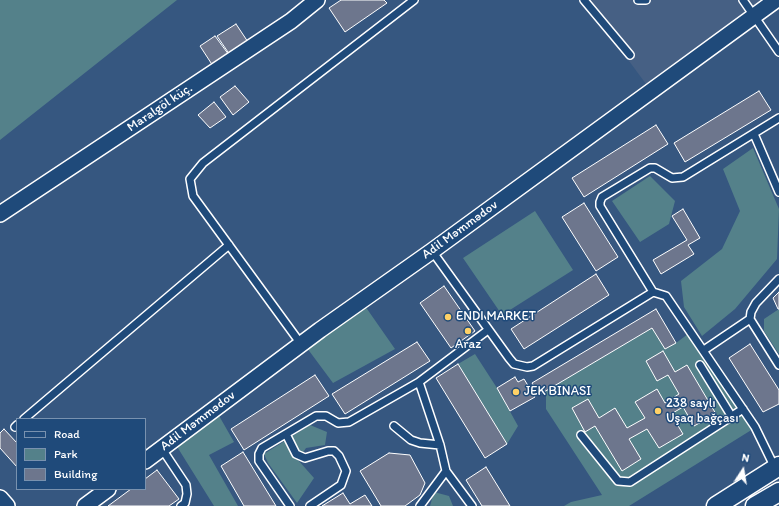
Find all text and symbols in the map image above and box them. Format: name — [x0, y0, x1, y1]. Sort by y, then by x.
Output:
street label: Maralgöl küç. — [124, 80, 196, 136]
street label: Adil Məmmədov — [419, 197, 501, 263]
place label: ENDI MARKET — [456, 309, 536, 325]
marker: ENDI MARKET — [443, 312, 453, 322]
marker: Araz — [463, 326, 473, 336]
place label: Araz — [455, 337, 481, 353]
place label: JEK BINASI — [524, 384, 591, 400]
marker: JEK BINASI — [511, 387, 521, 397]
street label: Adil Məmmədov — [157, 388, 239, 454]
place label: 238 saylı Uşaq bağçası — [666, 396, 738, 427]
marker: 238 saylı Uşaq bağçası — [653, 406, 663, 416]
legend — [16, 418, 146, 490]
text: Road — [54, 427, 80, 441]
text: Park — [54, 447, 78, 461]
north arrow — [723, 450, 763, 490]
text: N — [741, 451, 751, 465]
text: Building — [54, 467, 97, 481]

